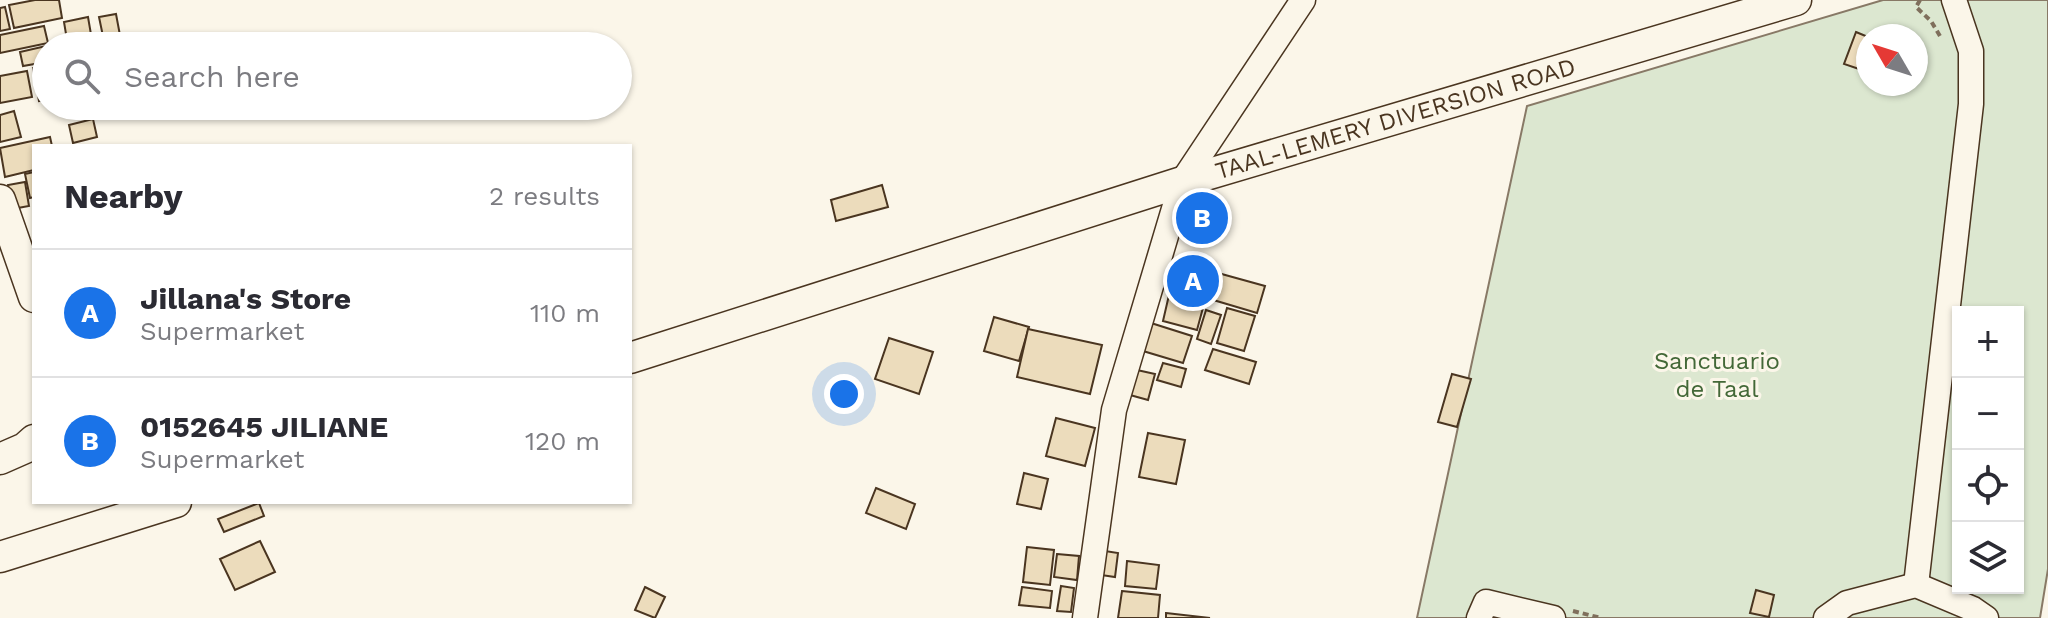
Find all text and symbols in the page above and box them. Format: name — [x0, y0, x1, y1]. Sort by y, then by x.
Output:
north arrow — [1856, 24, 1928, 96]
search box — [32, 32, 632, 120]
street label: TAAL-LEMERY DIVERSION ROAD — [1212, 52, 1579, 185]
icon: search — [60, 54, 104, 98]
text: Search here — [124, 59, 300, 94]
text: Nearby — [64, 176, 183, 216]
text: 2 results — [489, 181, 600, 211]
pin: B — [1176, 188, 1228, 248]
pin: A — [1167, 251, 1219, 311]
text: Jillana's Store — [140, 281, 351, 316]
text: A — [81, 298, 99, 328]
text: 110 m — [530, 298, 600, 328]
map controls — [1952, 306, 2024, 594]
button: + — [1952, 306, 2024, 378]
text: Supermarket — [140, 316, 304, 346]
park label: Sanctuario de Taal — [1654, 347, 1780, 403]
your location — [824, 374, 864, 414]
button: − — [1952, 378, 2024, 450]
text: 0152645 JILIANE — [140, 409, 388, 444]
text: B — [81, 426, 99, 456]
text: 120 m — [525, 426, 600, 456]
text: Supermarket — [140, 444, 304, 474]
button: locate — [1952, 450, 2024, 522]
button: layers — [1952, 522, 2024, 594]

